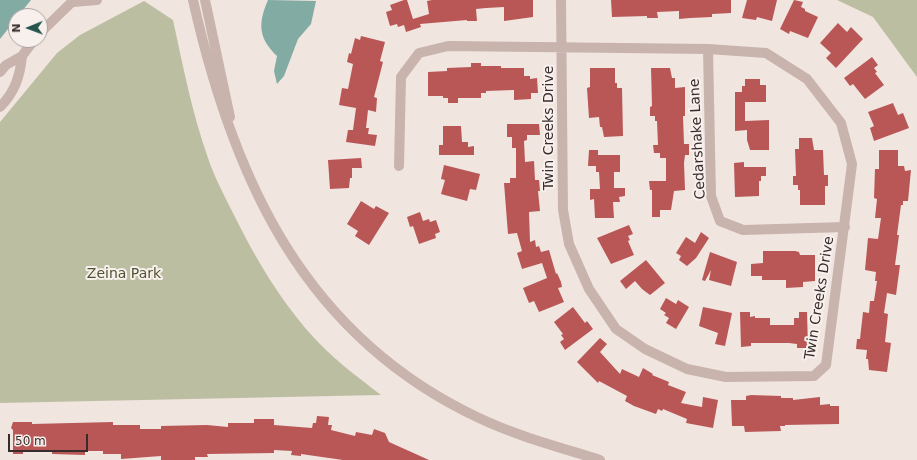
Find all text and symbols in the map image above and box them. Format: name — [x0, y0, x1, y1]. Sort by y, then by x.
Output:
north arrow — [8, 8, 48, 48]
text: N — [10, 23, 23, 33]
street label: Twin Creeks Drive — [541, 66, 557, 190]
street label: Cedarshake Lane — [686, 78, 710, 200]
street label: Twin Creeks Drive — [802, 235, 838, 361]
park label: Zeina Park — [87, 266, 161, 282]
scale bar — [10, 426, 90, 452]
text: 50 m — [15, 434, 46, 448]

